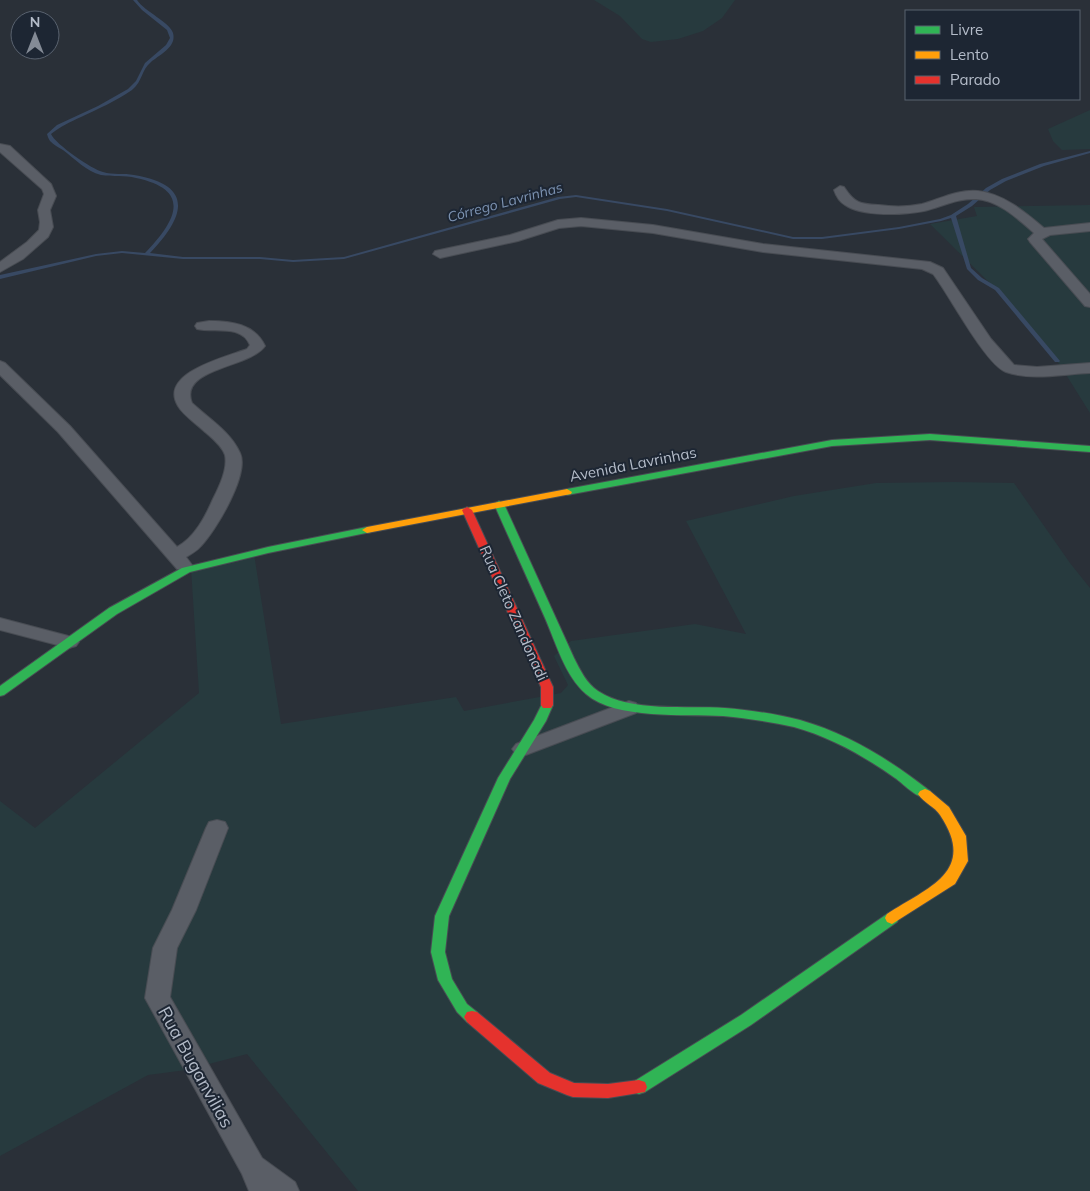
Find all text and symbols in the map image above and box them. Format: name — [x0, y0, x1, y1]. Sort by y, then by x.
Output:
north arrow — [10, 10, 60, 60]
legend — [905, 10, 1080, 100]
text: N — [30, 13, 40, 31]
text: Livre — [950, 20, 983, 39]
text: Lento — [950, 45, 989, 64]
text: Parado — [950, 70, 1000, 89]
water label: Córrego Lavrinhas — [445, 178, 565, 226]
street label: Avenida Lavrinhas — [568, 442, 698, 486]
street label: Rua Cleto Zandonadi — [476, 542, 552, 684]
street label: Rua Buganvilias — [153, 1002, 239, 1132]

